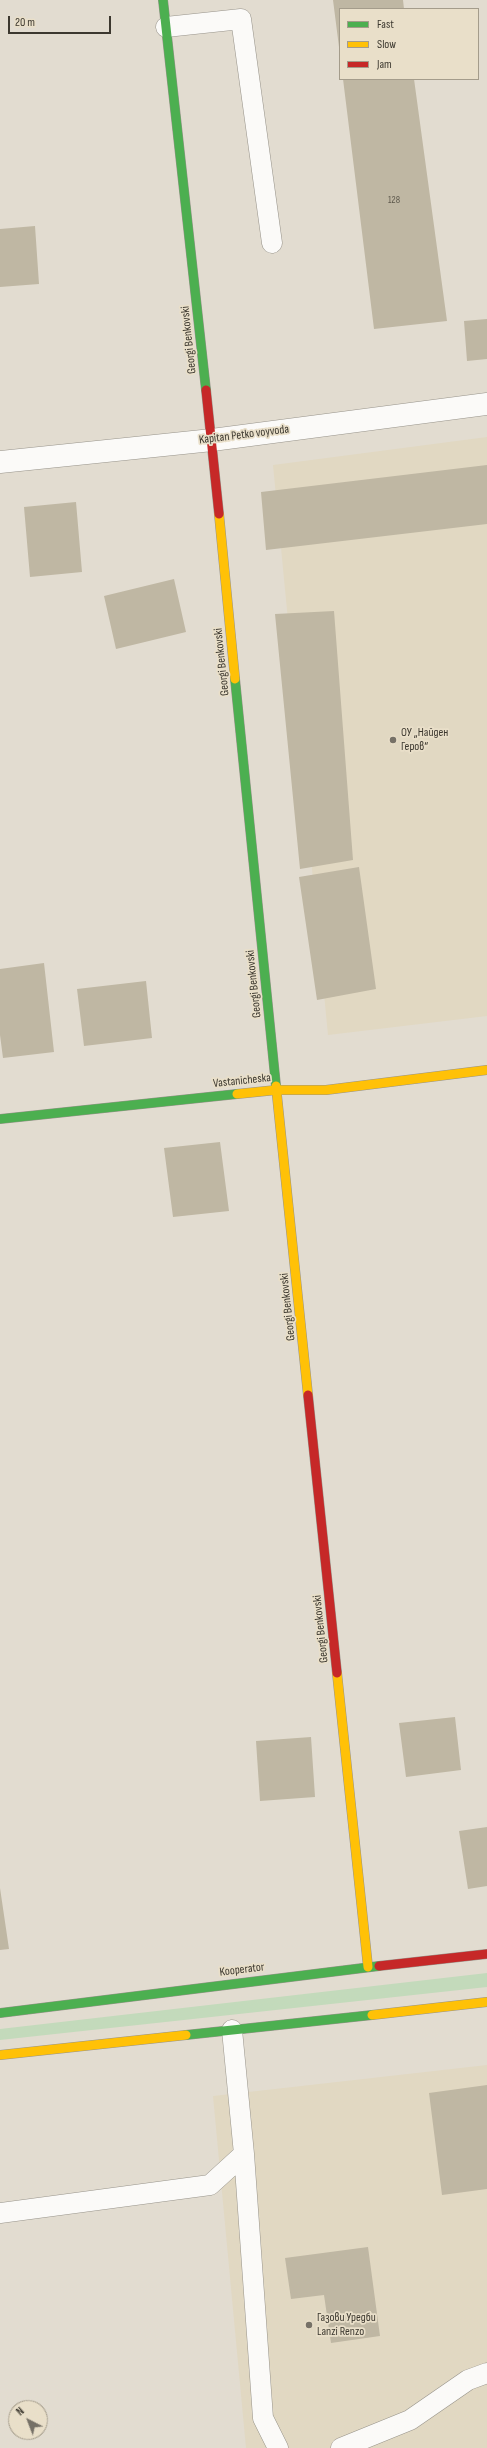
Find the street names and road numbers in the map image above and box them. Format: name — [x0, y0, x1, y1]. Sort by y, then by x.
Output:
street label: Georgi Benkovski — [178, 305, 200, 375]
street label: Kapitan Petko voyvoda — [198, 422, 290, 448]
street label: Georgi Benkovski — [211, 627, 233, 697]
street label: Georgi Benkovski — [243, 949, 265, 1019]
street label: Vastanicheska — [212, 1071, 272, 1091]
street label: Georgi Benkovski — [277, 1272, 299, 1342]
street label: Georgi Benkovski — [310, 1594, 332, 1664]
street label: Kooperator — [219, 1960, 265, 1980]

